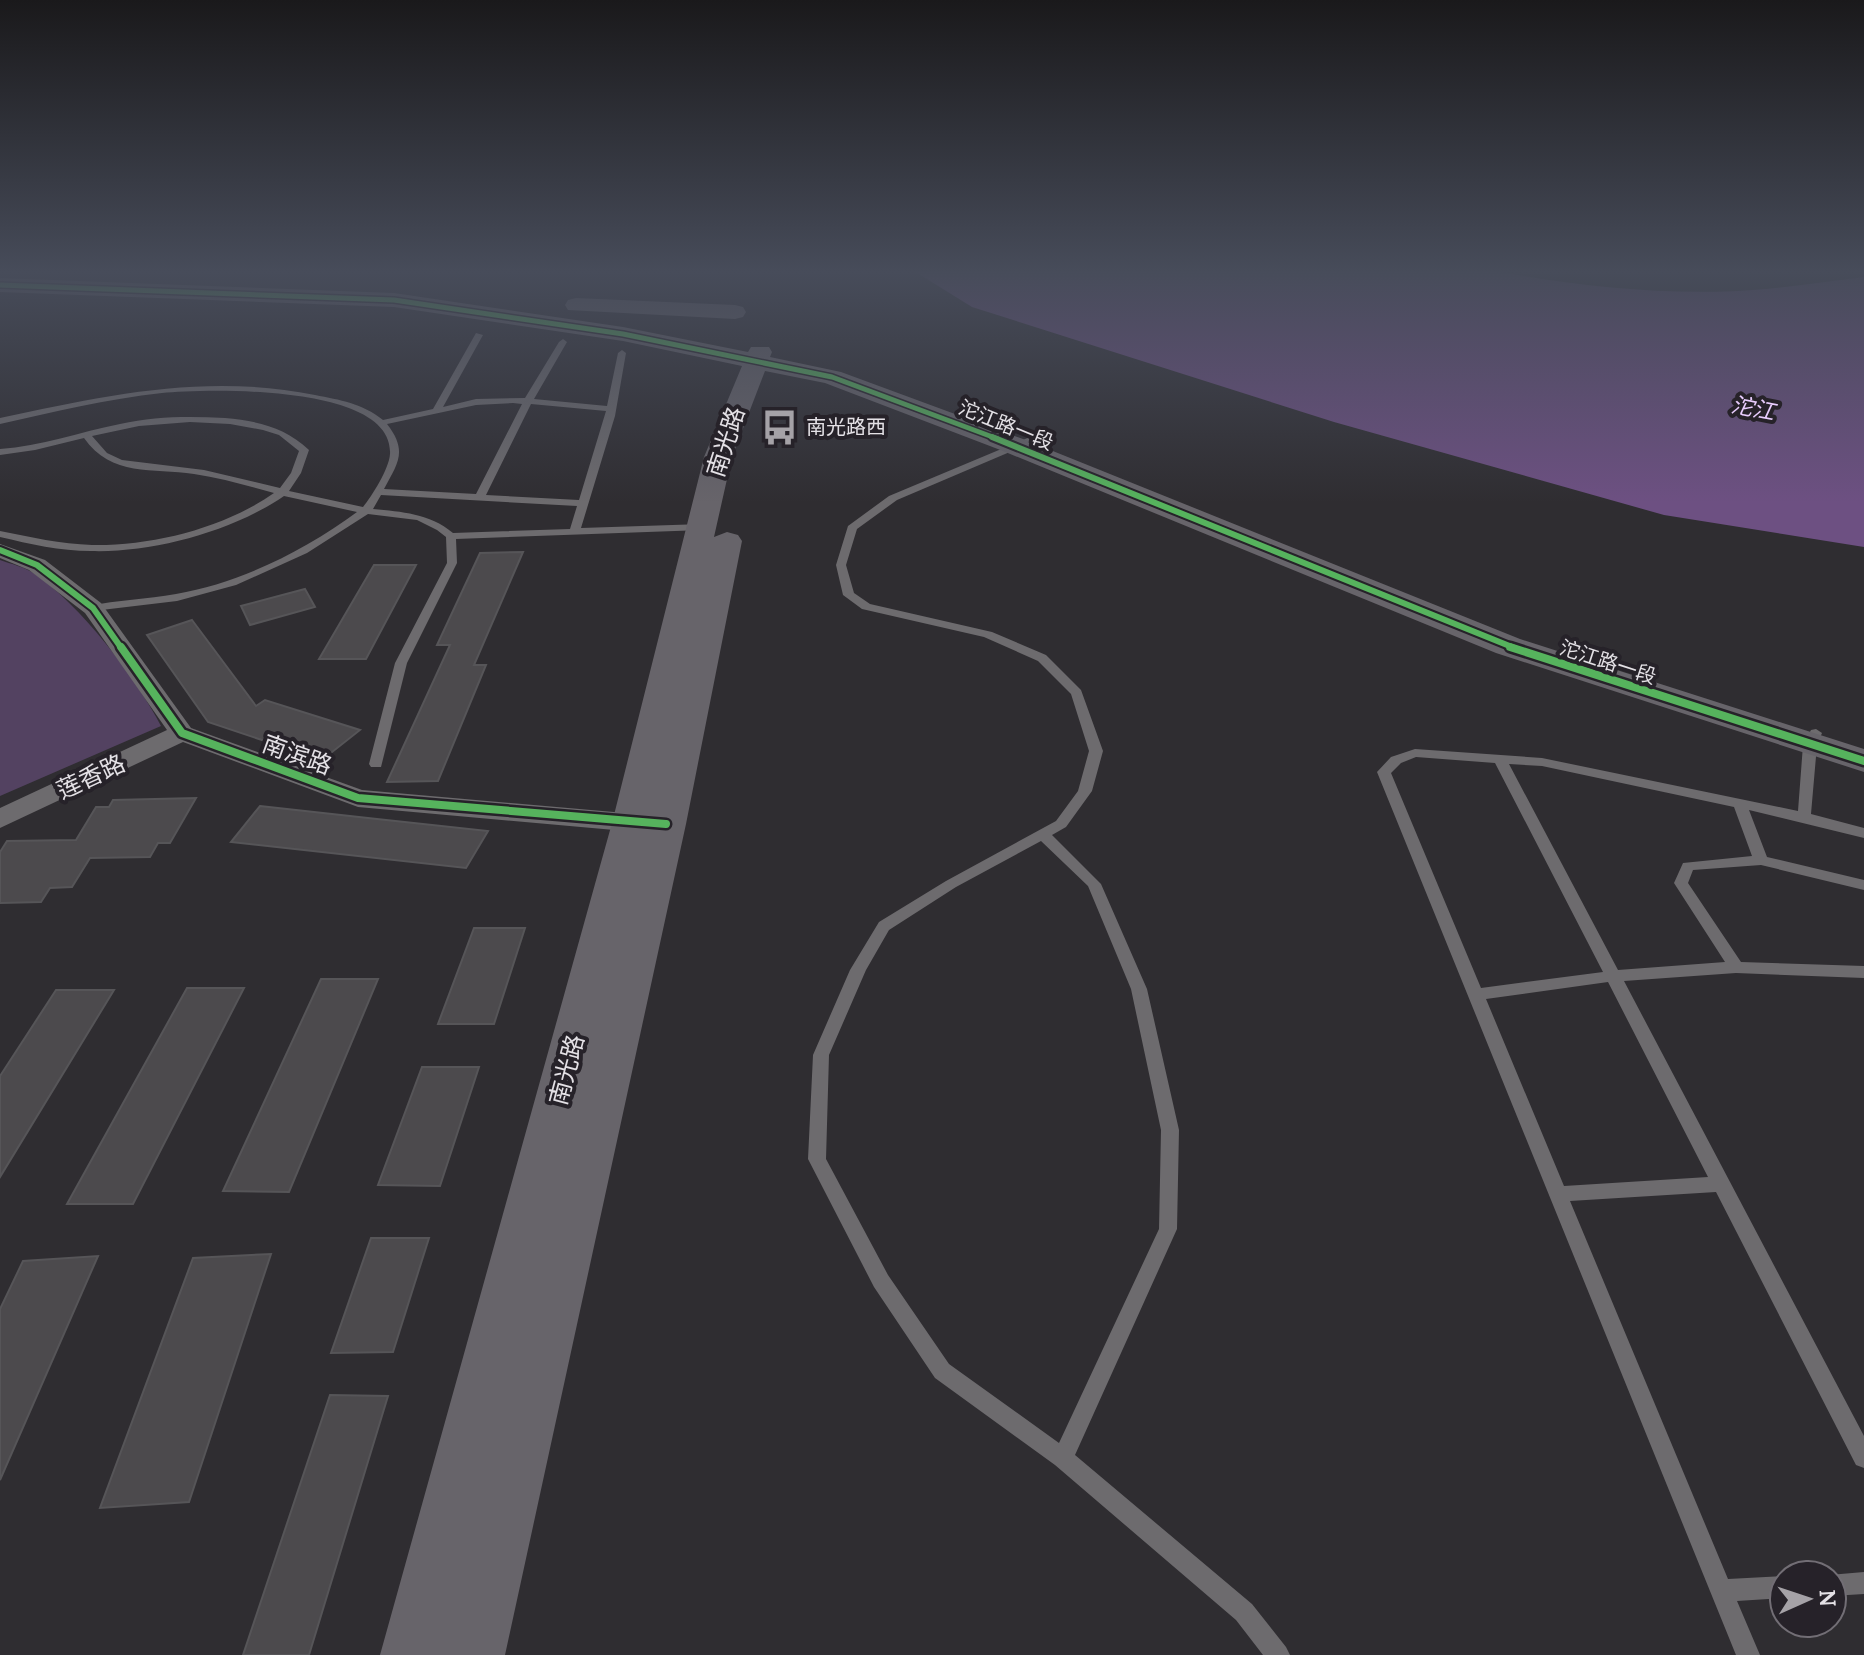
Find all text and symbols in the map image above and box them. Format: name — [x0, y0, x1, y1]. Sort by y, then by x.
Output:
water label: 沱江 — [1729, 390, 1779, 426]
street label: 沱江路一段 — [955, 394, 1057, 455]
street label: 南光路 — [700, 403, 751, 481]
bus stop icon: 南光路西 — [761, 408, 799, 446]
place label: 南光路西 — [806, 414, 886, 439]
street label: 沱江路一段 — [1557, 634, 1660, 689]
street label: 南滨路 — [258, 728, 336, 781]
street label: 莲香路 — [52, 747, 130, 806]
street label: 南光路 — [542, 1031, 591, 1109]
north arrow — [1768, 1559, 1848, 1639]
text: N — [1814, 1589, 1842, 1607]

